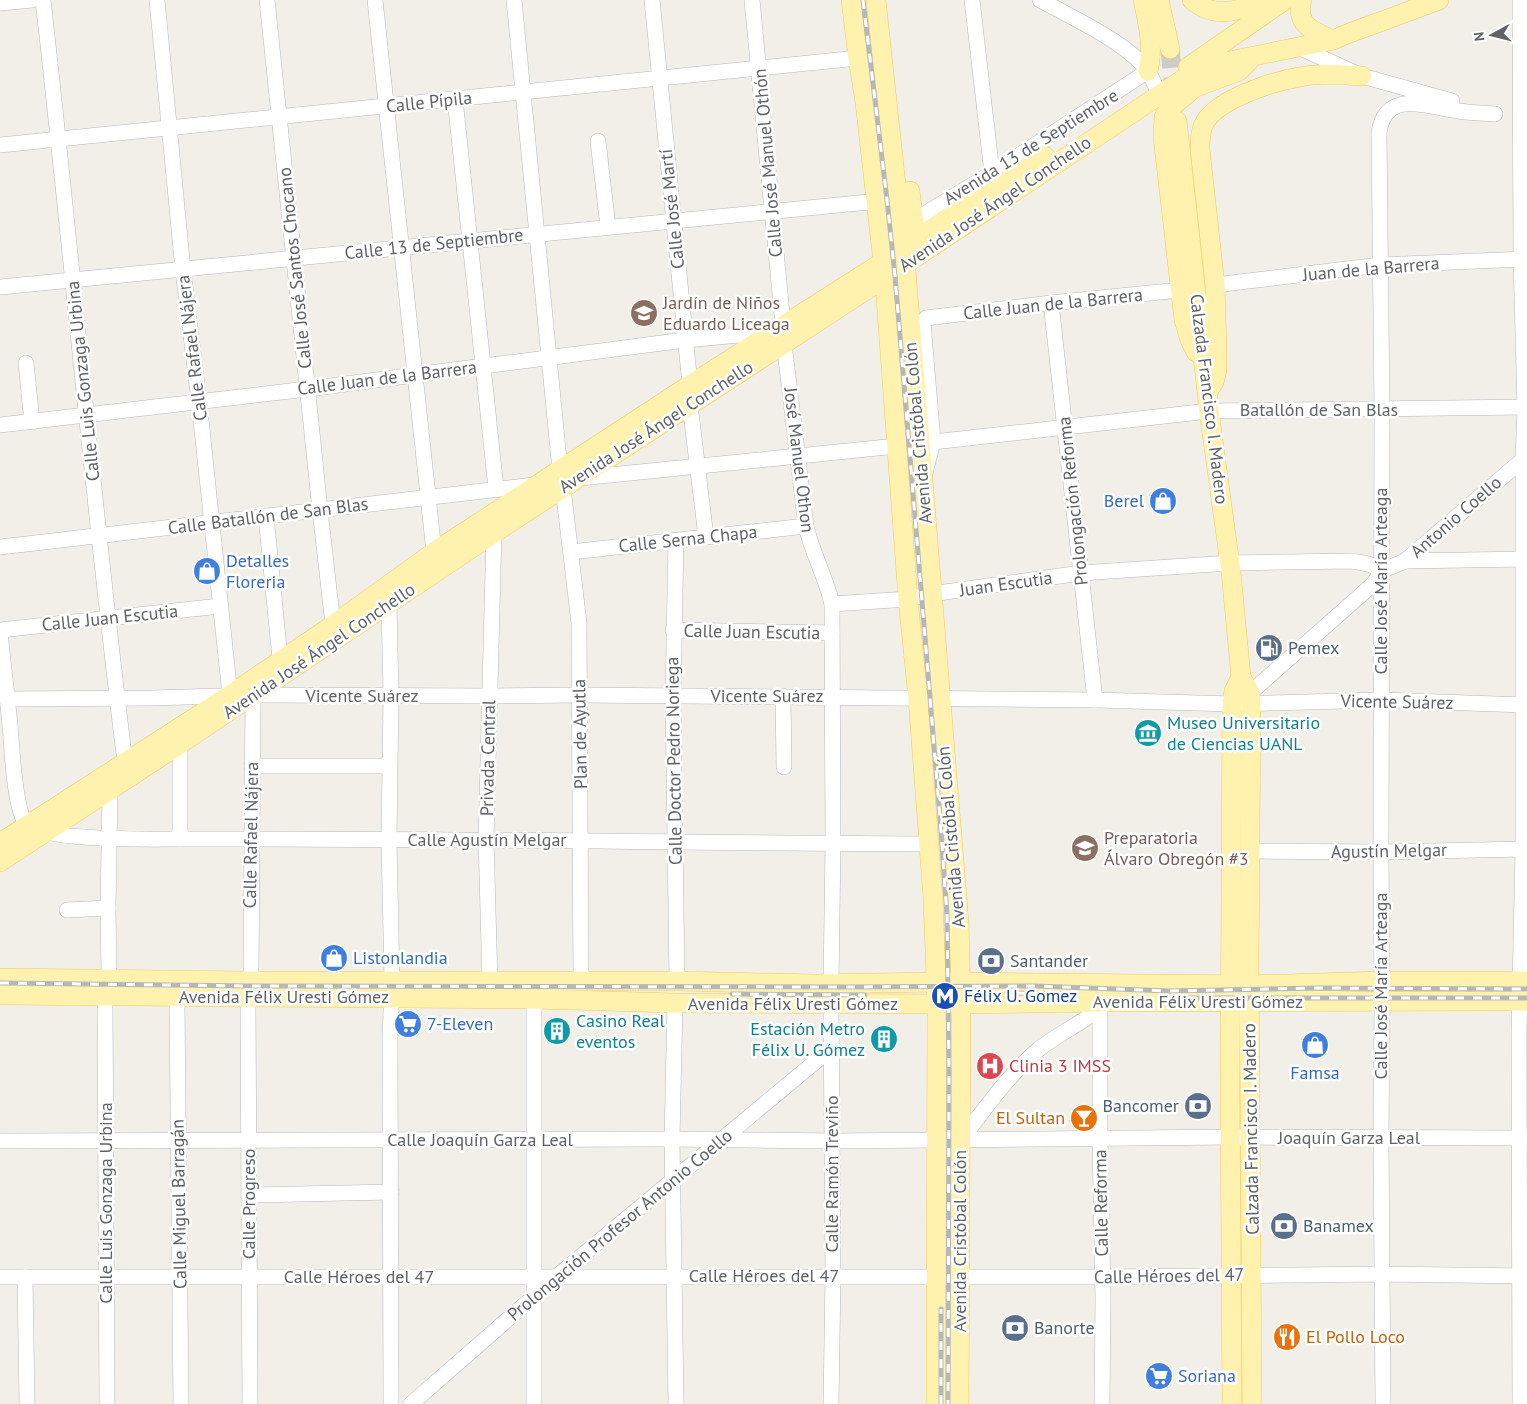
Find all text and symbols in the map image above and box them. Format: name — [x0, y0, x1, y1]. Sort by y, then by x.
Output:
north arrow — [1467, 10, 1517, 60]
text: N — [1470, 31, 1489, 42]
street label: Calle José Manuel Othón — [748, 68, 787, 258]
street label: Avenida 13 de Septiembre — [939, 83, 1122, 210]
street label: Calle Pípila — [385, 86, 473, 117]
street label: Avenida José Ángel Conchello — [894, 131, 1095, 277]
street label: Calle José Martí — [654, 148, 689, 270]
street label: Calle José Santos Chocano — [272, 166, 317, 370]
street label: Calle 13 de Septiembre — [343, 223, 524, 264]
street label: Juan de la Barrera — [1301, 251, 1440, 286]
street label: Calle Rafael Nájera — [171, 274, 212, 422]
street label: Calle Luis Gonzaga Urbina — [61, 280, 104, 482]
street label: Calle Juan de la Barrera — [962, 283, 1144, 324]
place label: Jardín de Niños Eduardo Liceaga — [662, 291, 790, 335]
street label: Calzada Francisco I. Madero — [1185, 292, 1234, 505]
school or university icon: Jardín de Niños Eduardo Liceaga — [629, 298, 659, 328]
street label: Avenida Cristóbal Colón — [898, 341, 937, 525]
street label: Calle Juan de la Barrera — [296, 355, 478, 400]
street label: Avenida José Ángel Conchello — [554, 355, 757, 498]
street label: José Manuel Othon — [779, 385, 820, 534]
street label: Batallón de San Blas — [1240, 398, 1398, 421]
street label: Prolongación Reforma — [1052, 415, 1093, 587]
street label: Antonio Coello — [1405, 471, 1506, 563]
shop icon: Berel — [1148, 486, 1178, 516]
street label: Calle José María Arteaga — [1369, 488, 1392, 674]
place label: Berel — [1104, 489, 1145, 512]
street label: Calle Batallón de San Blas — [166, 492, 369, 539]
street label: Calle Serna Chapa — [617, 520, 759, 557]
place label: Detalles Floreria — [226, 549, 289, 593]
shop icon: Detalles Floreria — [192, 556, 222, 586]
street label: Juan Escutia — [957, 566, 1054, 602]
street label: Avenida José Ángel Conchello — [218, 578, 419, 724]
street label: Calle Juan Escutia — [41, 599, 179, 636]
street label: Calle Juan Escutia — [683, 619, 821, 644]
fuel station icon: Pemex — [1254, 633, 1284, 663]
place label: Pemex — [1288, 636, 1339, 659]
street label: Calle Doctor Pedro Noriega — [660, 657, 687, 865]
street label: Plan de Ayutla — [567, 679, 592, 789]
street label: Vicente Suárez — [305, 684, 418, 707]
street label: Vicente Suárez — [710, 684, 823, 707]
street label: Vicente Suárez — [1339, 689, 1454, 714]
street label: Privada Central — [475, 699, 500, 816]
place label: Museo Universitario de Ciencias UANL — [1167, 711, 1320, 755]
museum icon: Museo Universitario de Ciencias UANL — [1133, 718, 1163, 748]
street label: Avenida Cristóbal Colón — [931, 745, 970, 929]
street label: Calle Rafael Nájera — [238, 761, 263, 909]
place label: Preparatoria Álvaro Obregón #3 — [1104, 826, 1249, 870]
street label: Calle Agustín Melgar — [408, 828, 566, 851]
school or university icon: Preparatoria Álvaro Obregón #3 — [1070, 833, 1100, 863]
street label: Agustín Melgar — [1331, 838, 1447, 863]
street label: Calle José María Arteaga — [1369, 893, 1392, 1079]
shop icon: Listonlandia — [319, 943, 349, 973]
place label: Listonlandia — [353, 946, 448, 969]
bank icon: Santander — [976, 946, 1006, 976]
place label: Santander — [1010, 949, 1088, 972]
metro station icon: Félix U. Gomez — [930, 981, 960, 1011]
place label: Félix U. Gomez — [964, 984, 1077, 1007]
street label: Avenida Félix Uresti Gómez — [179, 985, 389, 1008]
street label: Avenida Félix Uresti Gómez — [1093, 990, 1303, 1013]
street label: Avenida Félix Uresti Gómez — [688, 992, 898, 1015]
supermarket icon: 7-Eleven — [393, 1009, 423, 1039]
place label: Casino Real eventos — [576, 1009, 666, 1053]
place label: 7-Eleven — [427, 1012, 493, 1035]
building icon: Casino Real eventos — [542, 1016, 572, 1046]
place label: Estación Metro Félix U. Gómez — [750, 1017, 865, 1061]
street label: Calzada Francisco I. Madero — [1237, 1023, 1264, 1235]
building icon: Estación Metro Félix U. Gómez — [869, 1024, 899, 1054]
shop icon: Famsa — [1300, 1030, 1330, 1060]
hospital icon: Clinia 3 IMSS — [975, 1051, 1005, 1081]
place label: Clinia 3 IMSS — [1009, 1054, 1111, 1077]
place label: Famsa — [1290, 1061, 1340, 1084]
bank icon: Bancomer — [1183, 1091, 1213, 1121]
place label: Bancomer — [1102, 1094, 1179, 1117]
street label: Calle Ramón Treviño — [820, 1095, 843, 1253]
street label: Calle Luis Gonzaga Urbina — [94, 1102, 117, 1304]
bar icon: El Sultan — [1069, 1103, 1099, 1133]
place label: El Sultan — [996, 1106, 1065, 1129]
street label: Calle Miguel Barragán — [166, 1119, 191, 1289]
street label: Prolongación Profesor Antonio Coello — [502, 1124, 737, 1326]
street label: Joaquín Garza Leal — [1277, 1126, 1421, 1149]
street label: Calle Joaquín Garza Leal — [387, 1128, 573, 1151]
street label: Calle Progreso — [237, 1149, 260, 1259]
street label: Calle Reforma — [1088, 1149, 1113, 1257]
street label: Avenida Cristóbal Colón — [948, 1150, 971, 1332]
bank icon: Banamex — [1269, 1211, 1299, 1241]
place label: Banamex — [1303, 1214, 1374, 1237]
street label: Calle Héroes del 47 — [1094, 1263, 1244, 1288]
street label: Calle Héroes del 47 — [689, 1264, 839, 1287]
street label: Calle Héroes del 47 — [284, 1265, 434, 1288]
bank icon: Banorte — [1000, 1313, 1030, 1343]
place label: Banorte — [1034, 1316, 1095, 1339]
restaurant icon: El Pollo Loco — [1272, 1322, 1302, 1352]
place label: El Pollo Loco — [1306, 1325, 1405, 1348]
supermarket icon: Soriana — [1144, 1361, 1174, 1391]
place label: Soriana — [1178, 1364, 1236, 1387]

